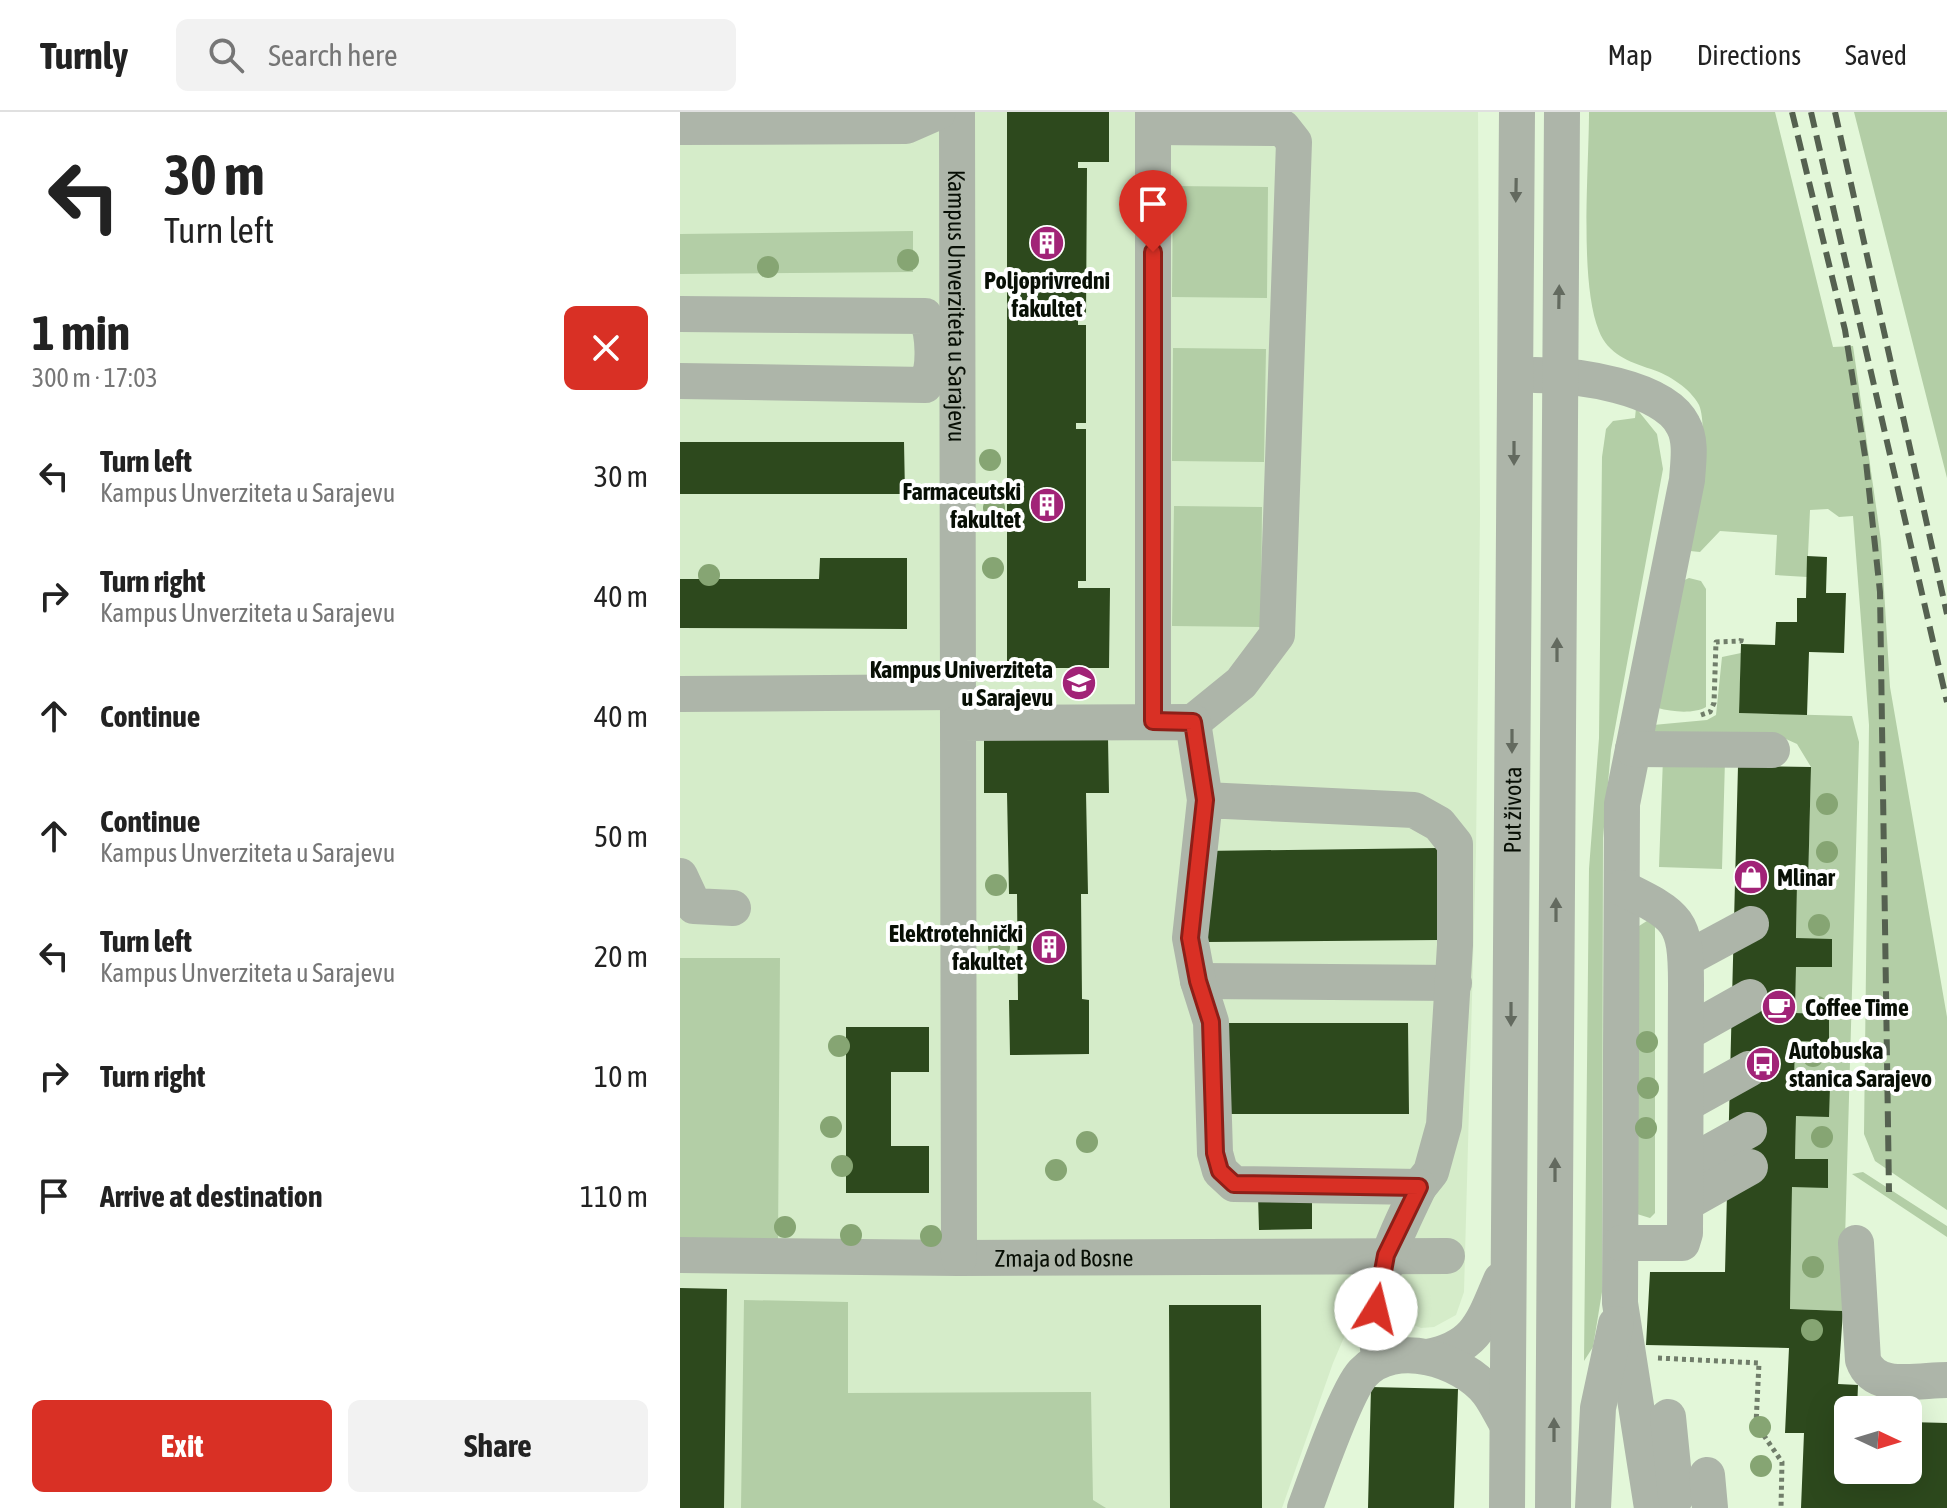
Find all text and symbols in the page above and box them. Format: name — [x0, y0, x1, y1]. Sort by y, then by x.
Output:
search box — [176, 19, 736, 91]
icon: search — [204, 33, 248, 77]
text: Turnly — [40, 34, 128, 77]
text: Search here — [268, 38, 398, 72]
text: Map — [1608, 39, 1653, 71]
text: Directions — [1697, 39, 1801, 71]
text: Saved — [1845, 39, 1907, 71]
text: 30 m — [164, 143, 265, 207]
icon: left — [32, 144, 136, 248]
street label: Kampus Unverziteta u Sarajevu — [944, 170, 971, 442]
pin — [1119, 170, 1187, 252]
one-way arrow — [1510, 178, 1522, 203]
icon: arrive — [1131, 182, 1175, 226]
text: Turn left — [164, 209, 274, 251]
building icon: Poljoprivredni fakultet — [1028, 224, 1066, 262]
place label: Poljoprivredni fakultet — [984, 267, 1110, 322]
one-way arrow — [1553, 284, 1566, 309]
text: 1 min — [32, 305, 130, 360]
button: close — [564, 306, 648, 390]
text: 300 m · 17:03 — [32, 363, 158, 393]
one-way arrow — [1508, 441, 1520, 466]
text: Turn left — [100, 444, 192, 478]
icon: left — [32, 454, 76, 498]
text: 30 m — [594, 459, 648, 493]
text: Kampus Unverziteta u Sarajevu — [100, 478, 395, 508]
place label: Farmaceutski fakultet — [902, 478, 1021, 533]
building icon: Farmaceutski fakultet — [1028, 486, 1066, 524]
text: Turn right — [100, 564, 206, 598]
icon: right — [32, 574, 76, 618]
text: 40 m — [594, 579, 648, 613]
text: Kampus Unverziteta u Sarajevu — [100, 598, 395, 628]
one-way arrow — [1551, 637, 1563, 662]
place label: Kampus Univerziteta u Sarajevu — [870, 656, 1053, 711]
school or university icon: Kampus Univerziteta u Sarajevu — [1060, 664, 1098, 702]
icon: ahead — [32, 694, 76, 738]
text: Continue — [100, 699, 200, 733]
text: 40 m — [594, 699, 648, 733]
one-way arrow — [1506, 729, 1518, 754]
street label: Put života — [1498, 767, 1526, 854]
text: Continue — [100, 804, 200, 838]
icon: ahead — [32, 814, 76, 858]
text: 50 m — [594, 819, 648, 853]
text: Kampus Unverziteta u Sarajevu — [100, 838, 395, 868]
shop icon: Mlinar — [1732, 858, 1770, 896]
place label: Mlinar — [1777, 864, 1836, 891]
one-way arrow — [1550, 897, 1562, 922]
place label: Elektrotehnički fakultet — [889, 920, 1023, 975]
text: Turn left — [100, 924, 192, 958]
building icon: Elektrotehnički fakultet — [1030, 928, 1068, 966]
icon: left — [32, 934, 76, 978]
text: 20 m — [594, 939, 648, 973]
text: Kampus Unverziteta u Sarajevu — [100, 958, 395, 988]
cafe icon: Coffee Time — [1760, 988, 1798, 1026]
place label: Coffee Time — [1805, 994, 1909, 1021]
one-way arrow — [1505, 1002, 1517, 1027]
place label: Autobuska stanica Sarajevo — [1788, 1037, 1932, 1092]
bus stop icon: Autobuska stanica Sarajevo — [1744, 1045, 1782, 1083]
icon: right — [32, 1054, 76, 1098]
text: Turn right — [100, 1059, 206, 1093]
text: 10 m — [594, 1059, 648, 1093]
one-way arrow — [1549, 1157, 1561, 1182]
icon: arrive — [32, 1174, 76, 1218]
text: Arrive at destination — [100, 1179, 322, 1213]
text: 110 m — [580, 1179, 648, 1213]
street label: Zmaja od Bosne — [994, 1244, 1134, 1271]
position arrow — [1334, 1267, 1418, 1351]
north arrow — [1834, 1396, 1922, 1484]
map controls — [1834, 1396, 1922, 1484]
button: Exit — [32, 1400, 332, 1492]
button: Share — [348, 1400, 648, 1492]
one-way arrow — [1548, 1417, 1560, 1442]

